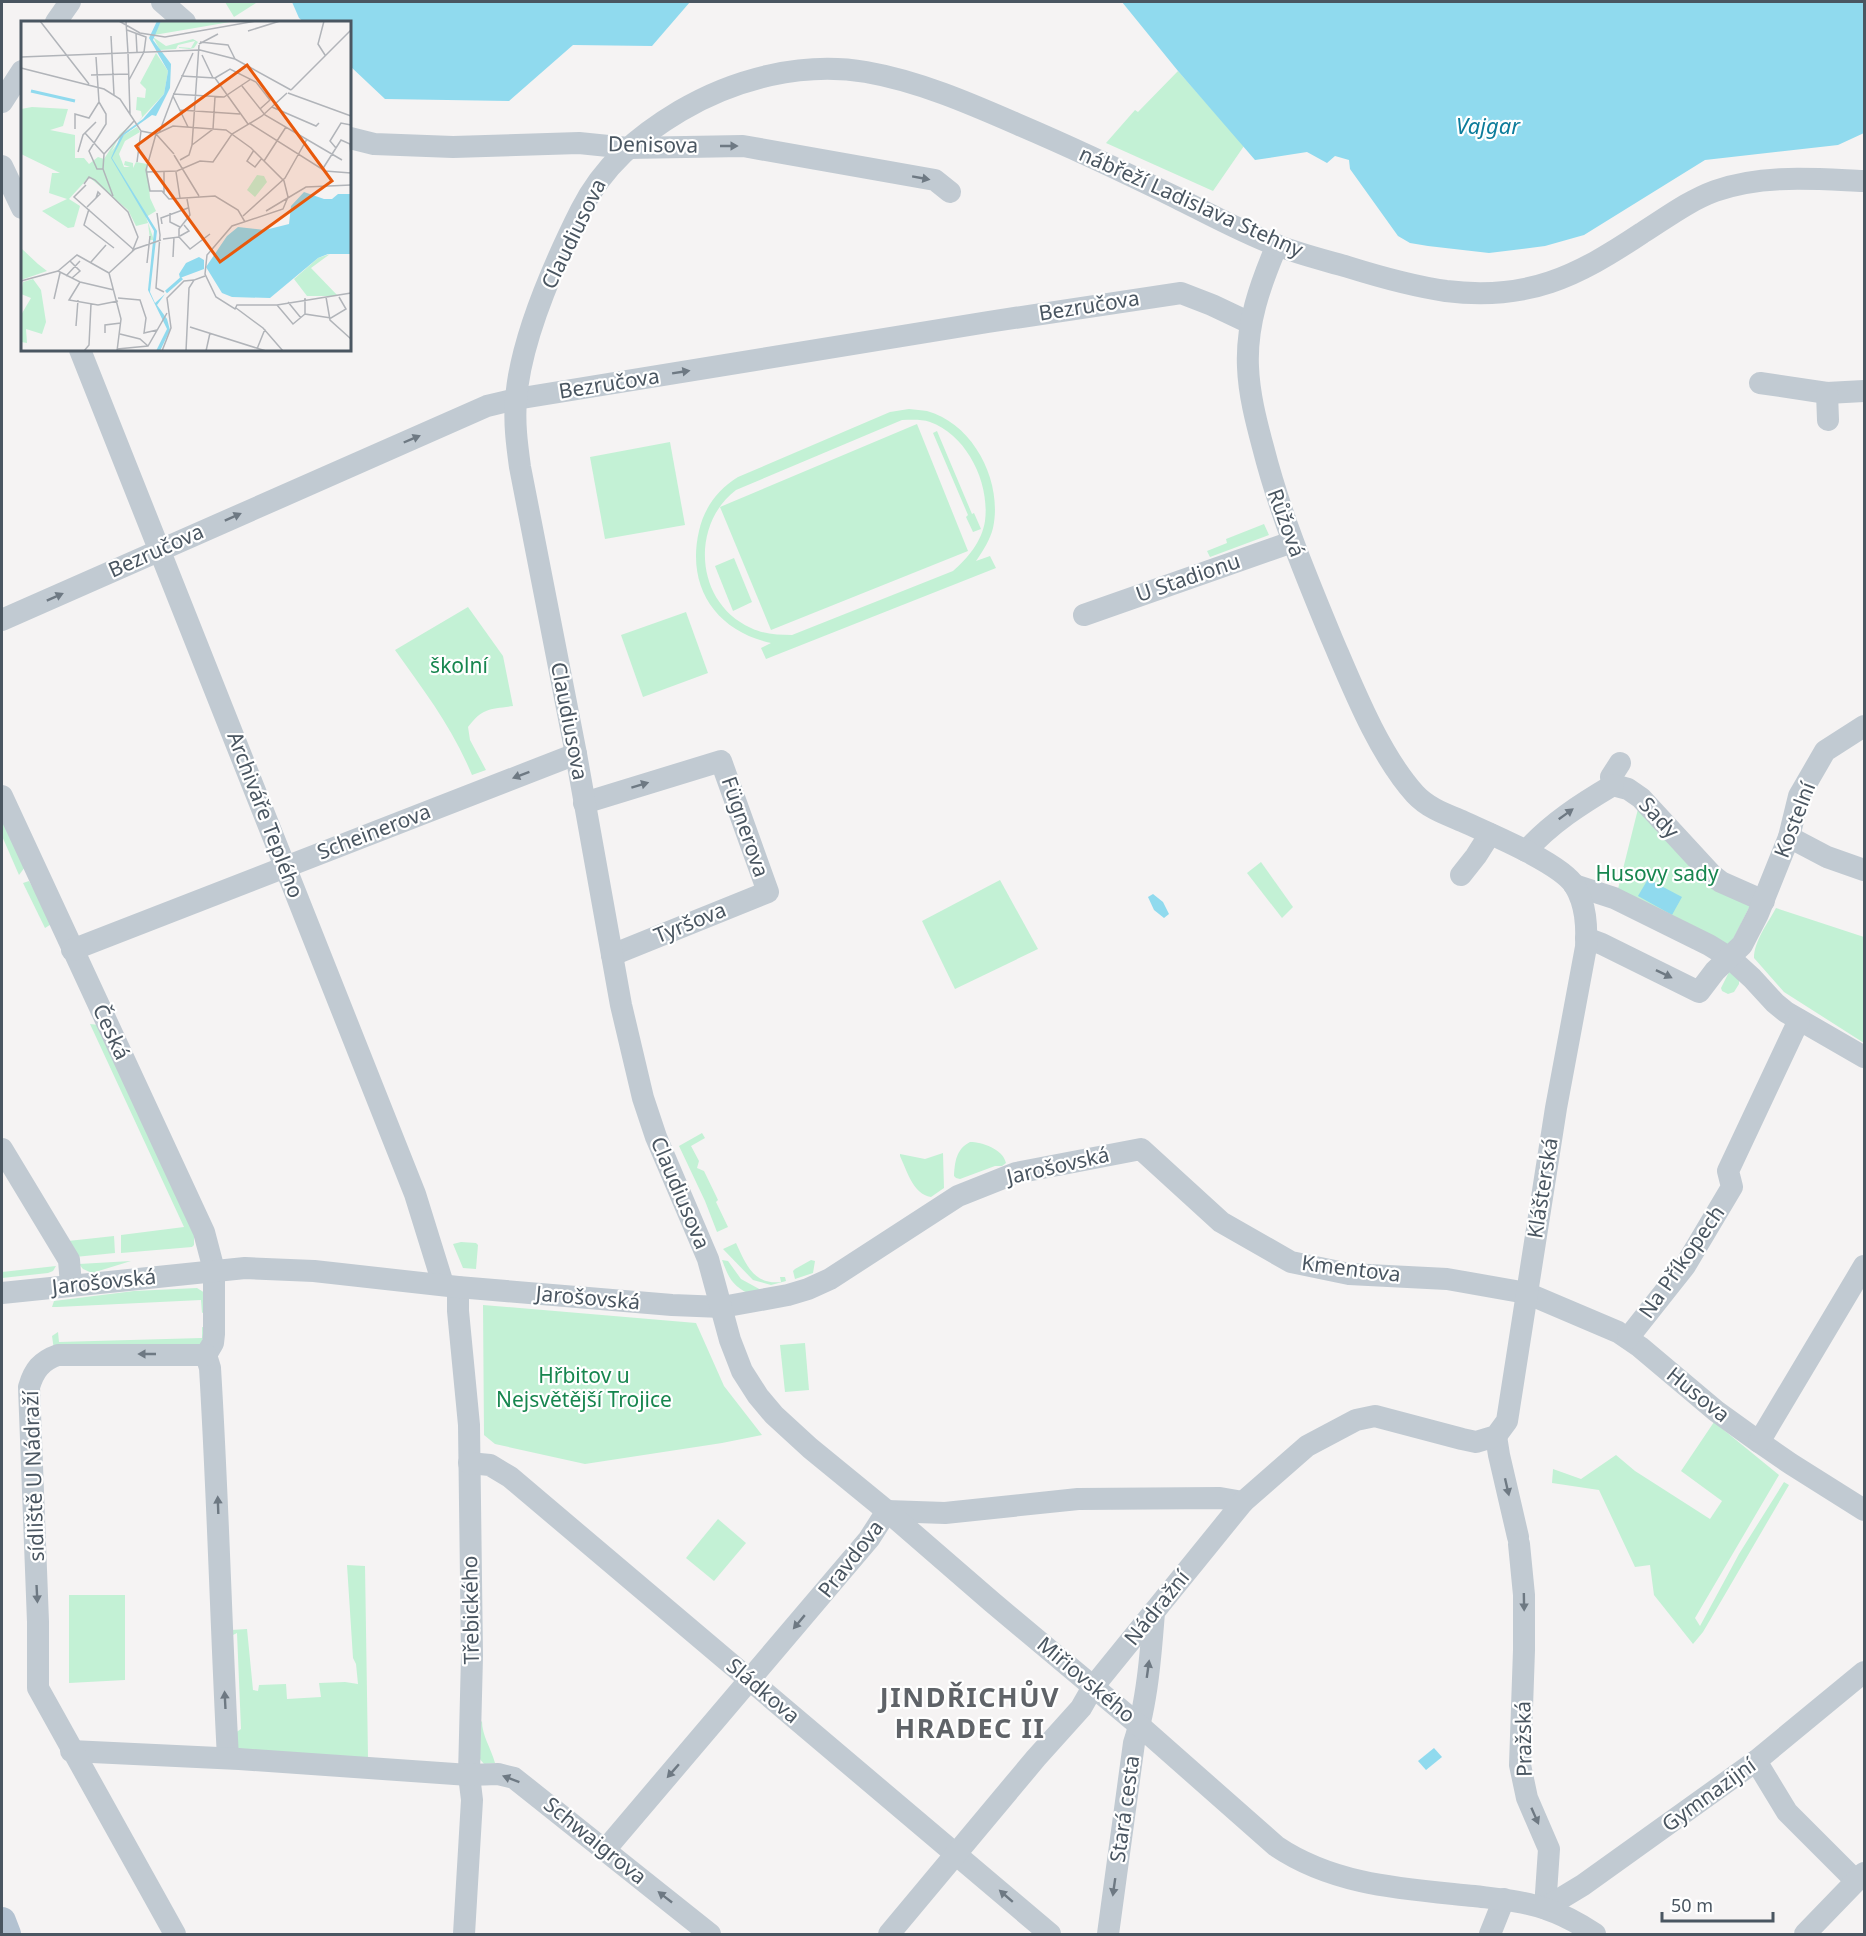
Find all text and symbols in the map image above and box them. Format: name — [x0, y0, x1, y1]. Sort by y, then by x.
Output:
inset map — [21, 21, 351, 351]
water label: Vajgar — [1456, 110, 1521, 140]
street label: Denisova — [608, 129, 698, 159]
street label: nábřeží Ladislava Stehny — [1075, 139, 1308, 263]
one-way arrow — [719, 141, 738, 151]
street label: Claudiusova — [534, 174, 612, 293]
one-way arrow — [911, 174, 930, 183]
street label: Bezručova — [1036, 283, 1141, 327]
street label: Bezručova — [556, 361, 661, 405]
one-way arrow — [671, 367, 690, 376]
one-way arrow — [403, 434, 421, 444]
street label: Růžová — [1262, 485, 1312, 561]
one-way arrow — [224, 512, 242, 522]
street label: Bezručova — [103, 517, 208, 584]
street label: U Stadionu — [1132, 546, 1244, 608]
one-way arrow — [46, 592, 63, 601]
park label: školní — [430, 651, 488, 679]
street label: Claudiusova — [545, 659, 595, 782]
street label: Archiváře Teplého — [221, 727, 311, 902]
one-way arrow — [512, 770, 530, 780]
street label: Fügnerova — [716, 773, 776, 881]
street label: Kostelní — [1767, 777, 1821, 862]
one-way arrow — [631, 780, 649, 790]
street label: Sady — [1633, 791, 1686, 844]
street label: Scheinerova — [313, 797, 435, 866]
one-way arrow — [1558, 808, 1574, 820]
park label: Husovy sady — [1595, 859, 1719, 887]
street label: Tyršova — [649, 895, 730, 949]
one-way arrow — [1656, 970, 1673, 979]
street label: Česká — [87, 999, 137, 1064]
street label: Claudiusova — [645, 1132, 717, 1253]
street label: Klášterská — [1520, 1136, 1564, 1240]
street label: Jarošovská — [1002, 1140, 1112, 1191]
street label: Na Příkopech — [1632, 1199, 1730, 1323]
street label: Kmentova — [1300, 1248, 1402, 1288]
street label: Jarošovská — [48, 1262, 157, 1301]
street label: Jarošovská — [533, 1278, 641, 1316]
one-way arrow — [138, 1349, 157, 1359]
street label: Husova — [1661, 1360, 1736, 1428]
park label: Hřbitov u Nejsvětější Trojice — [496, 1361, 672, 1413]
street label: sídliště U Nádraží — [16, 1390, 50, 1562]
one-way arrow — [1503, 1477, 1513, 1496]
one-way arrow — [213, 1496, 222, 1515]
street label: Pravdova — [811, 1514, 889, 1603]
street label: Třebického — [455, 1555, 485, 1665]
street label: Nádražní — [1117, 1564, 1195, 1651]
one-way arrow — [33, 1584, 42, 1603]
one-way arrow — [1519, 1593, 1529, 1612]
one-way arrow — [793, 1615, 806, 1630]
street label: Miřiovského — [1032, 1630, 1142, 1729]
street label: Sládkova — [721, 1651, 806, 1729]
one-way arrow — [1143, 1659, 1152, 1678]
district label: JINDŘICHŮV HRADEC II — [878, 1678, 1060, 1746]
one-way arrow — [220, 1691, 229, 1710]
street label: Pražská — [1508, 1701, 1538, 1777]
street label: Gymnazijní — [1656, 1750, 1761, 1838]
street label: Stará cesta — [1103, 1754, 1145, 1864]
one-way arrow — [667, 1763, 680, 1778]
one-way arrow — [502, 1773, 520, 1783]
street label: Schwaigrova — [539, 1790, 653, 1890]
one-way arrow — [1530, 1807, 1539, 1824]
one-way arrow — [1110, 1878, 1119, 1897]
scale bar — [1662, 1885, 1773, 1923]
one-way arrow — [998, 1890, 1013, 1903]
one-way arrow — [657, 1891, 673, 1904]
text: 50 m — [1671, 1893, 1713, 1917]

